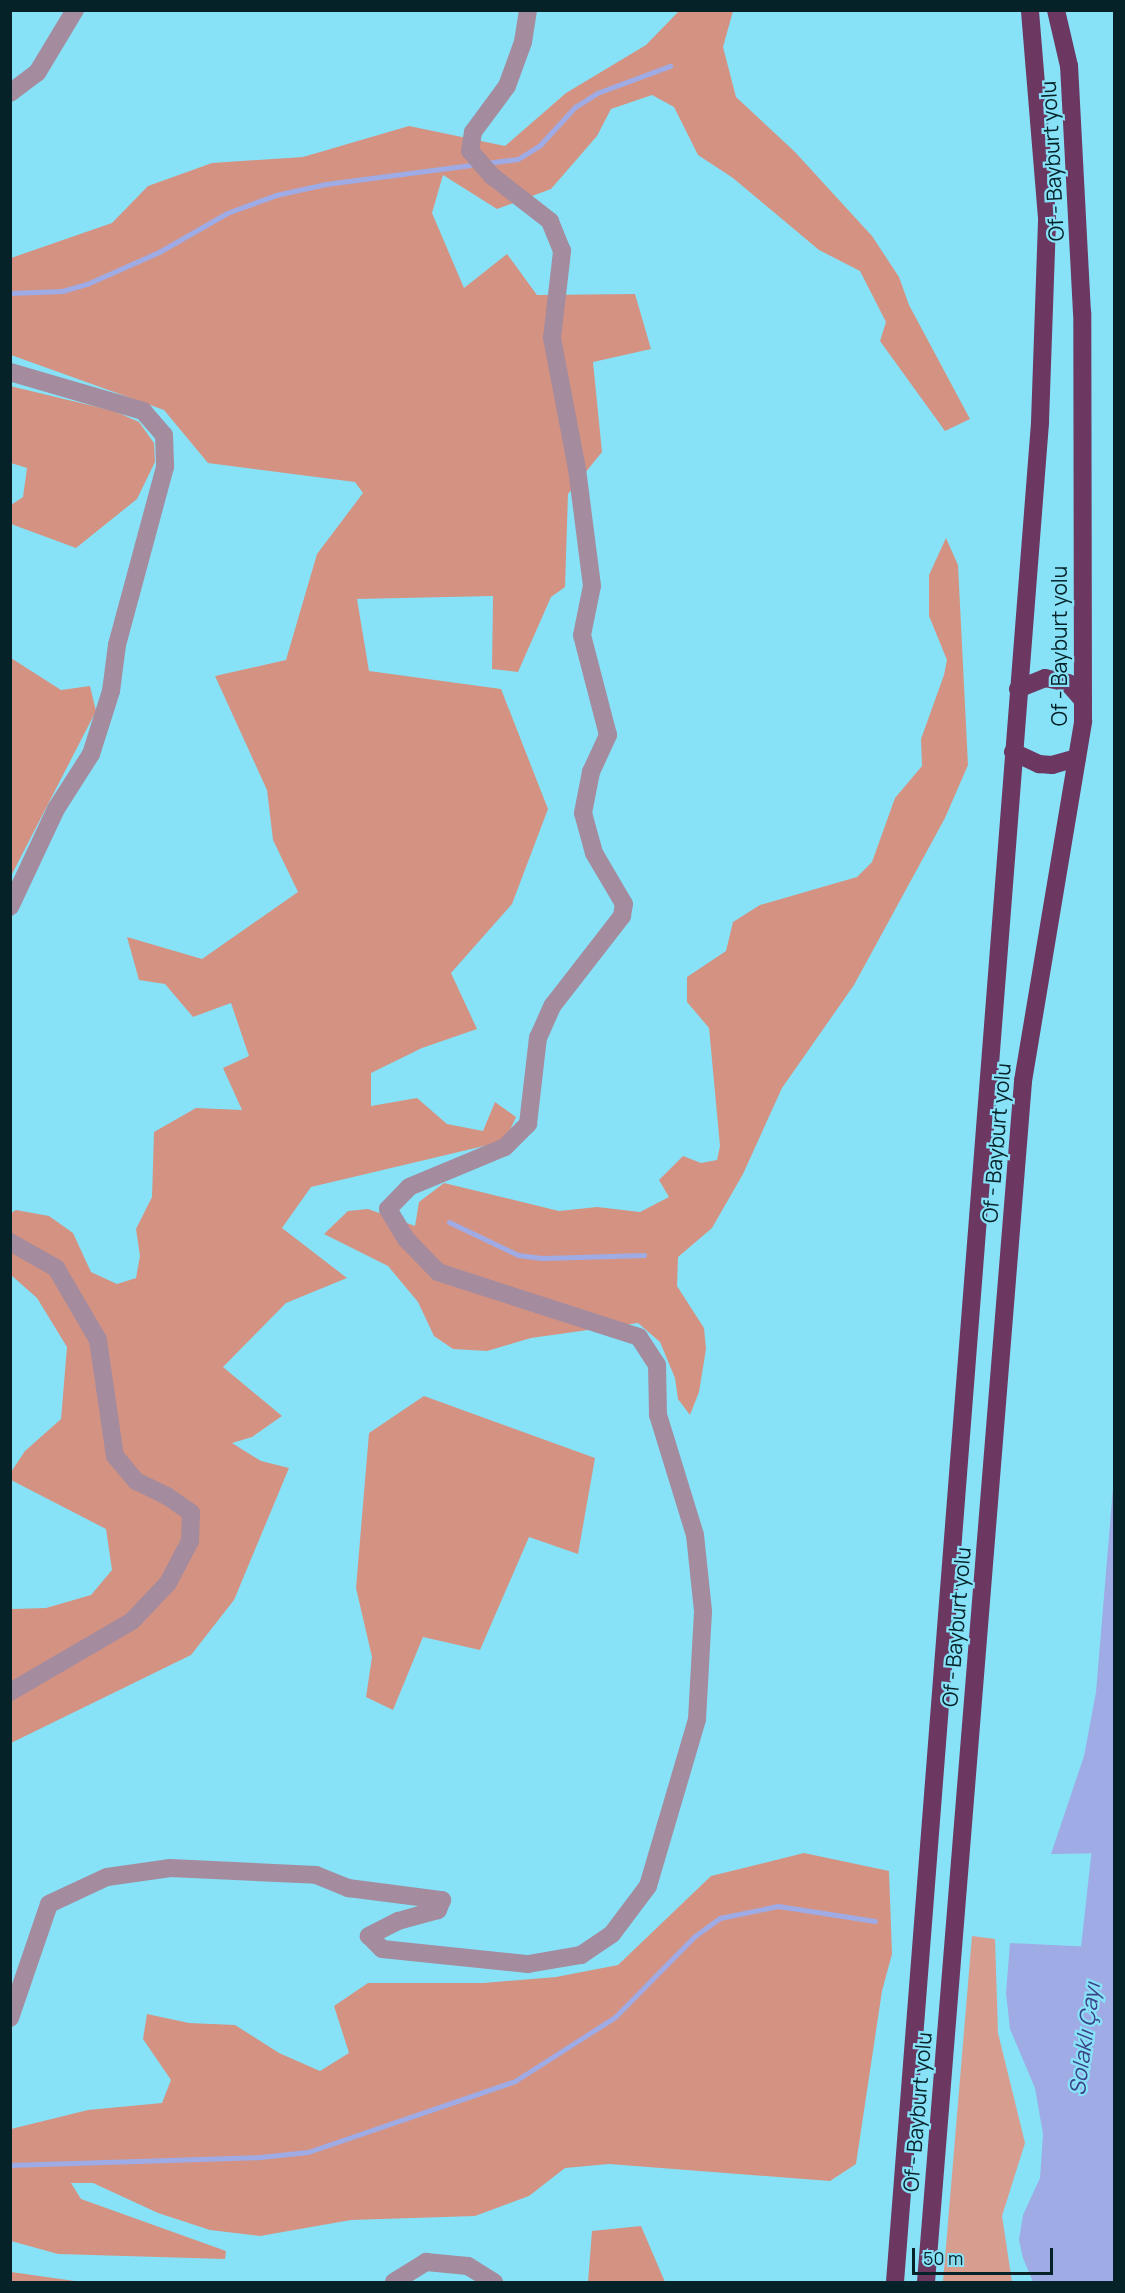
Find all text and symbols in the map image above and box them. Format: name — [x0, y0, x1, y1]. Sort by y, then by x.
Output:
street label: Of - Bayburt yolu — [1035, 80, 1069, 242]
street label: Of - Bayburt yolu — [1046, 566, 1072, 726]
street label: Of - Bayburt yolu — [976, 1062, 1016, 1224]
street label: Of - Bayburt yolu — [936, 1546, 976, 1708]
water label: Solaklı Çayı — [1064, 1981, 1106, 2097]
street label: Of - Bayburt yolu — [897, 2031, 937, 2193]
scale bar — [915, 2236, 1056, 2274]
text: 50 m — [923, 2246, 963, 2270]

